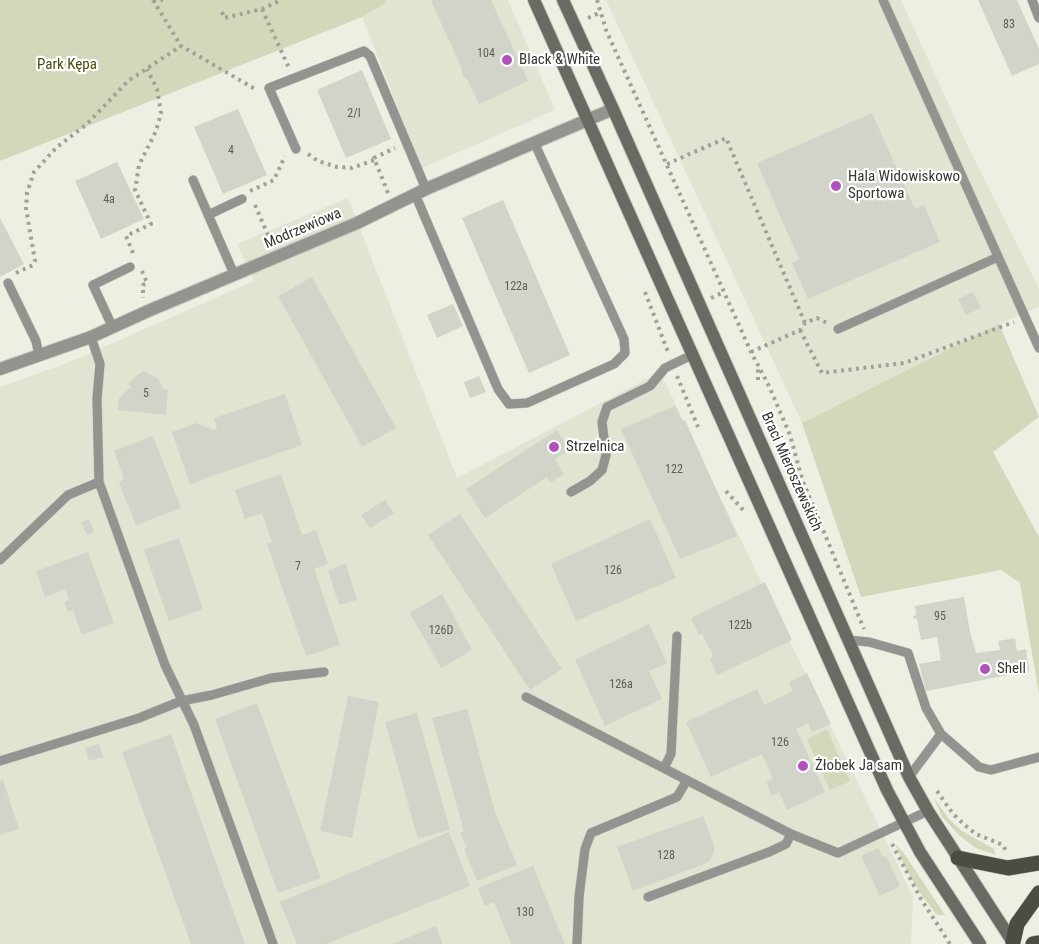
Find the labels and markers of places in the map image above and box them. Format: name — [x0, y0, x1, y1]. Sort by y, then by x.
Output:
place label: Black & White — [519, 51, 600, 69]
marker: Black & White — [500, 53, 514, 67]
place label: Hala Widowiskowo Sportowa — [848, 168, 960, 203]
marker: Hala Widowiskowo Sportowa — [829, 179, 843, 193]
place label: Strzelnica — [566, 438, 625, 456]
marker: Strzelnica — [547, 440, 561, 454]
place label: Shell — [997, 660, 1026, 678]
marker: Shell — [978, 662, 992, 676]
place label: Żłobek Ja sam — [815, 757, 902, 775]
marker: Żłobek Ja sam — [796, 759, 810, 773]

